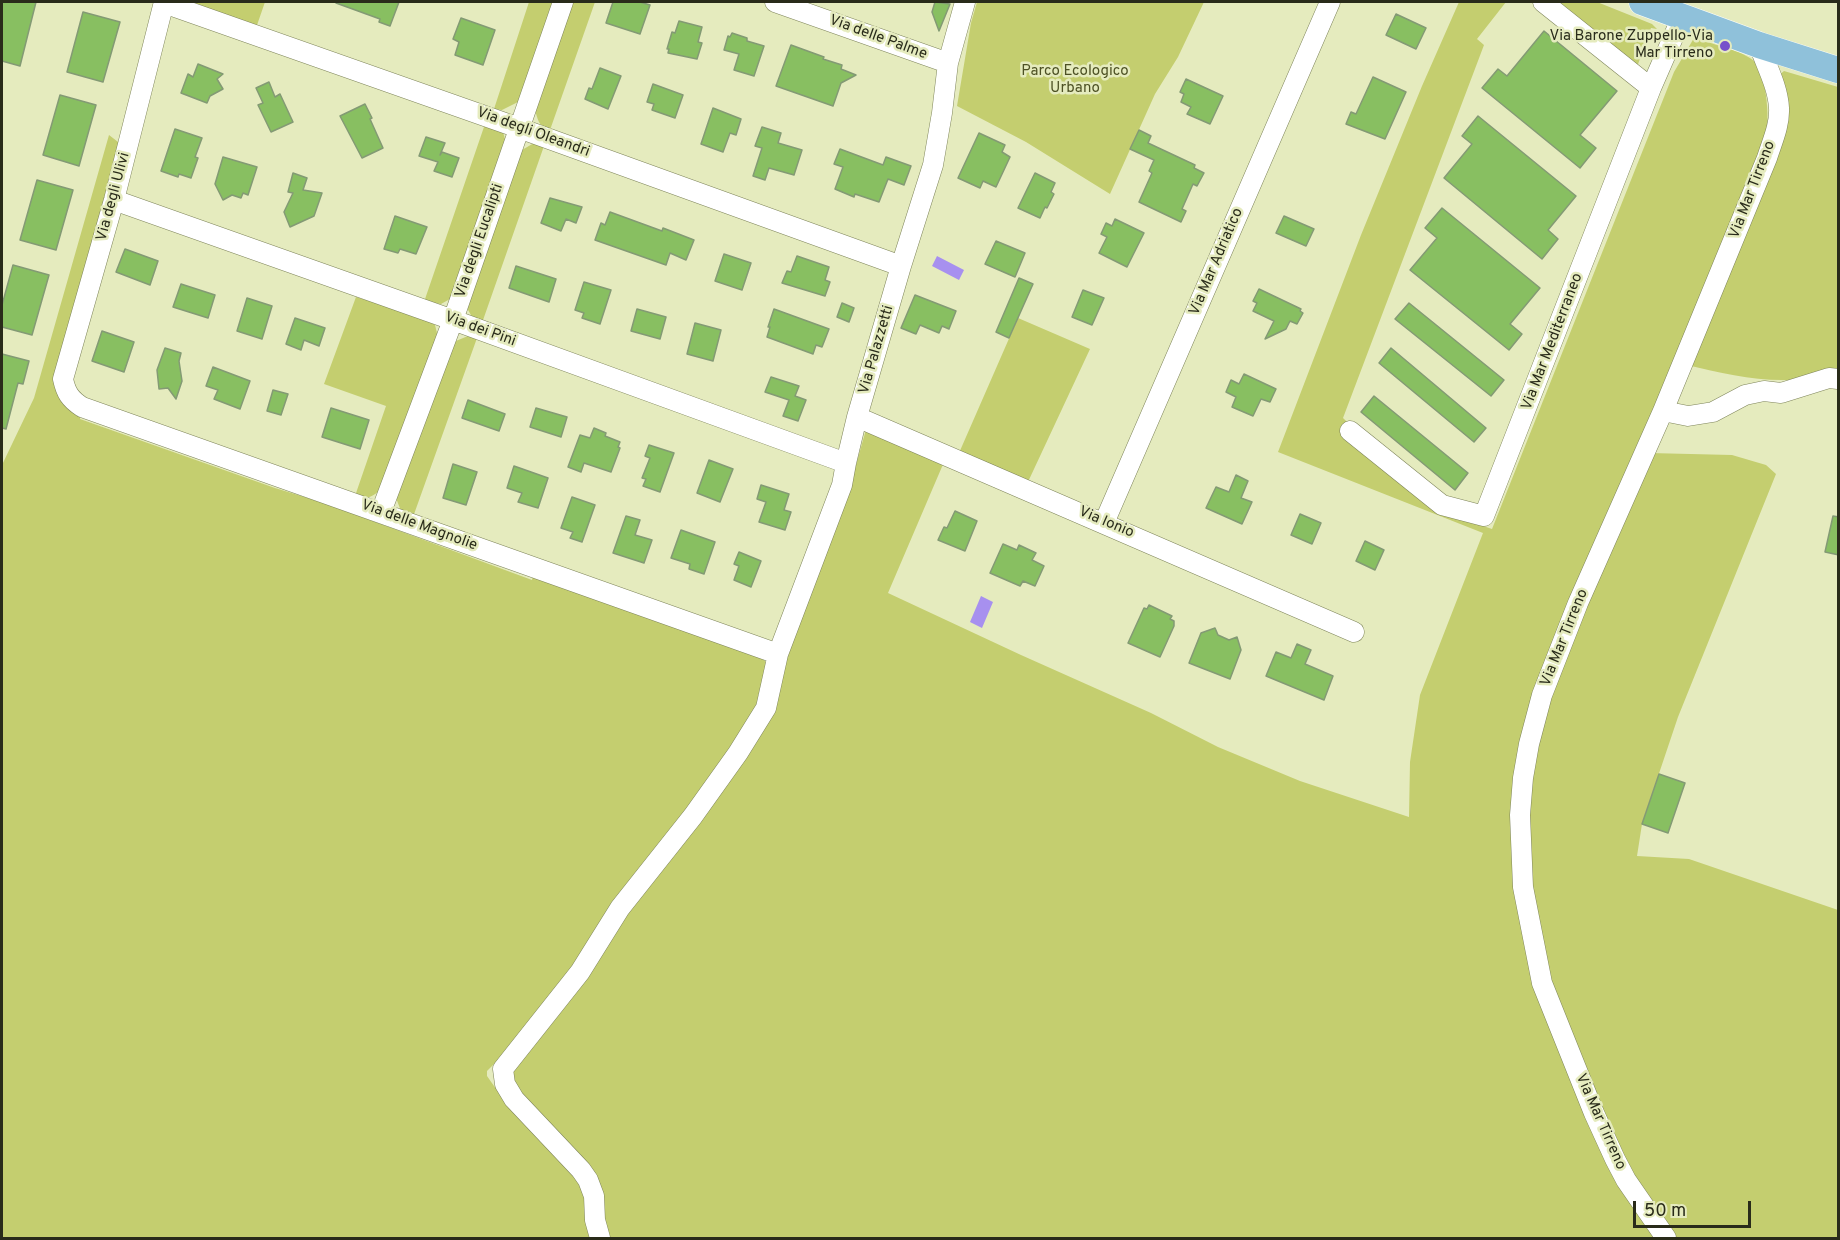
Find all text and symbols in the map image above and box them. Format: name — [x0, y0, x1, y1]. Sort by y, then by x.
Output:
street label: Via delle Palme — [827, 12, 929, 64]
place label: Via Barone Zuppello-Via Mar Tirreno — [1550, 28, 1713, 63]
marker: Via Barone Zuppello-Via Mar Tirreno — [1718, 39, 1732, 53]
park label: Parco Ecologico Urbano — [1021, 63, 1129, 98]
street label: Via degli Oleandri — [474, 104, 592, 162]
street label: Via Mar Tirreno — [1726, 139, 1780, 241]
street label: Via degli Ulivi — [94, 151, 134, 243]
street label: Via degli Eucalipti — [452, 182, 508, 300]
street label: Via Mar Adriatico — [1186, 206, 1248, 318]
street label: Via Mar Mediterraneo — [1519, 271, 1587, 413]
street label: Via Palazzetti — [856, 304, 898, 396]
street label: Via dei Pini — [442, 309, 518, 351]
street label: Via delle Magnolie — [359, 497, 479, 555]
street label: Via Ionio — [1076, 503, 1136, 543]
street label: Via Mar Tirreno — [1537, 587, 1593, 689]
street label: Via Mar Tirreno — [1571, 1071, 1629, 1173]
scale bar — [1636, 1189, 1754, 1227]
text: 50 m — [1644, 1200, 1686, 1223]

